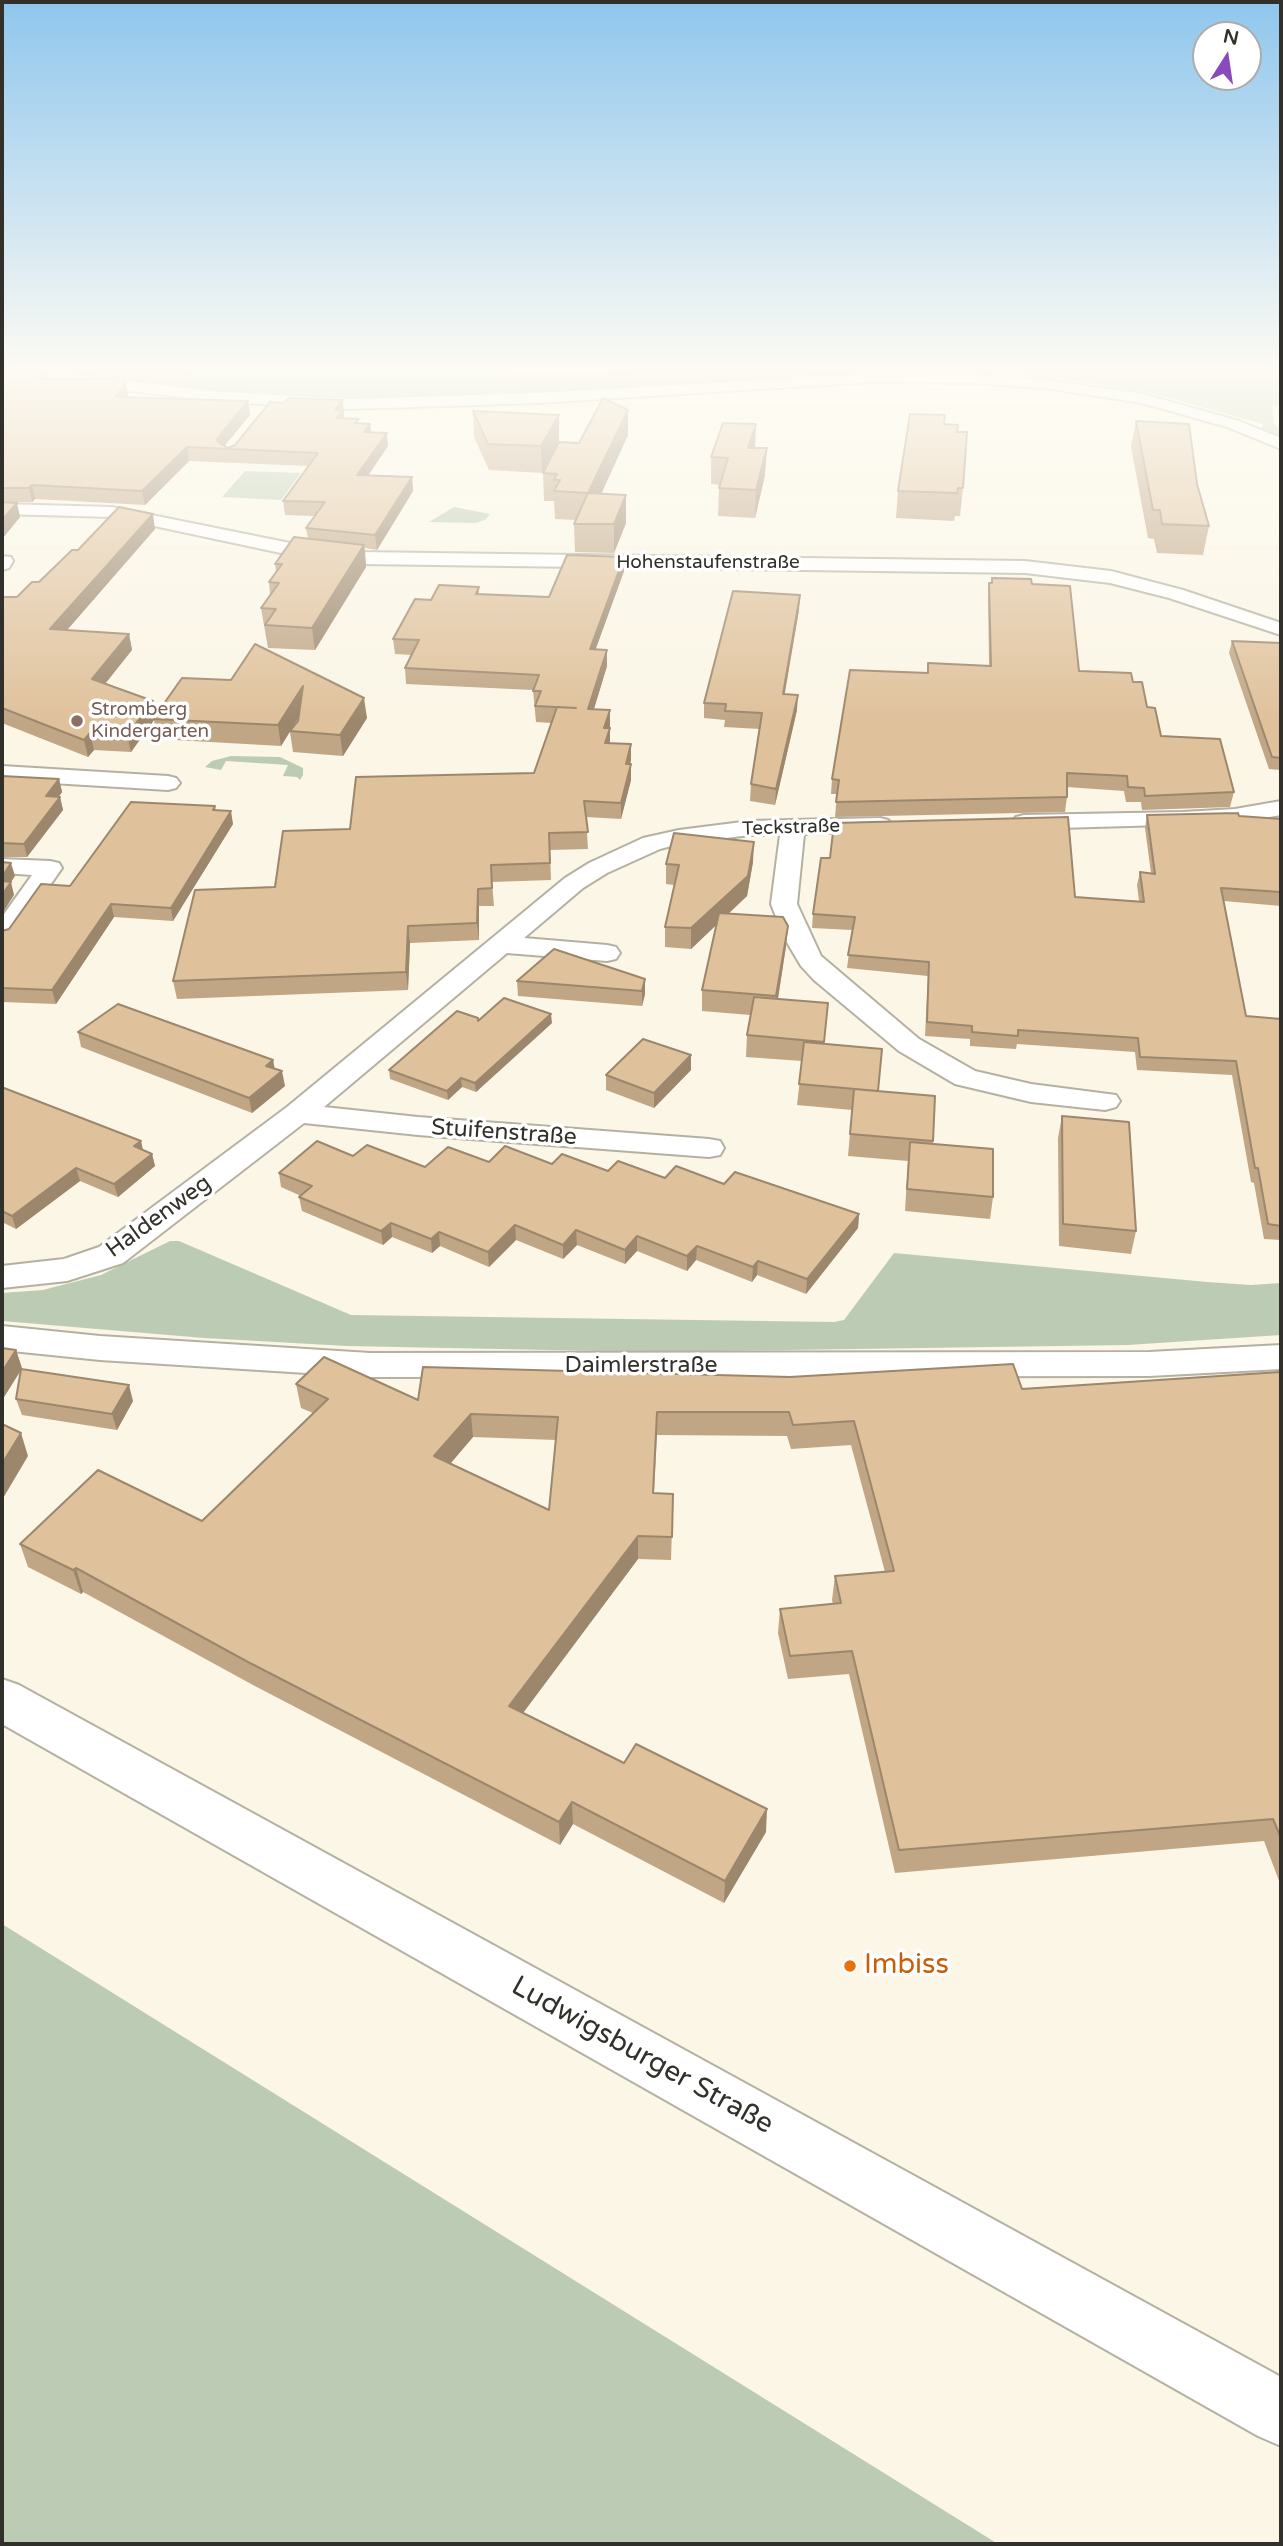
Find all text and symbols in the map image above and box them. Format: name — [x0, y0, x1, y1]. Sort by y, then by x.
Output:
north arrow — [1192, 21, 1262, 91]
text: N — [1221, 25, 1241, 50]
street label: Hohenstaufenstraße — [616, 552, 800, 574]
place label: Stromberg Kindergarten — [91, 699, 209, 743]
marker: Stromberg Kindergarten — [69, 713, 85, 729]
street label: Teckstraße — [742, 815, 840, 841]
street label: Stuifenstraße — [430, 1114, 578, 1152]
street label: Haldenweg — [101, 1170, 217, 1264]
street label: Daimlerstraße — [565, 1352, 717, 1380]
place label: Imbiss — [864, 1949, 949, 1983]
marker: Imbiss — [842, 1958, 858, 1974]
street label: Ludwigsburger Straße — [505, 1970, 779, 2142]

